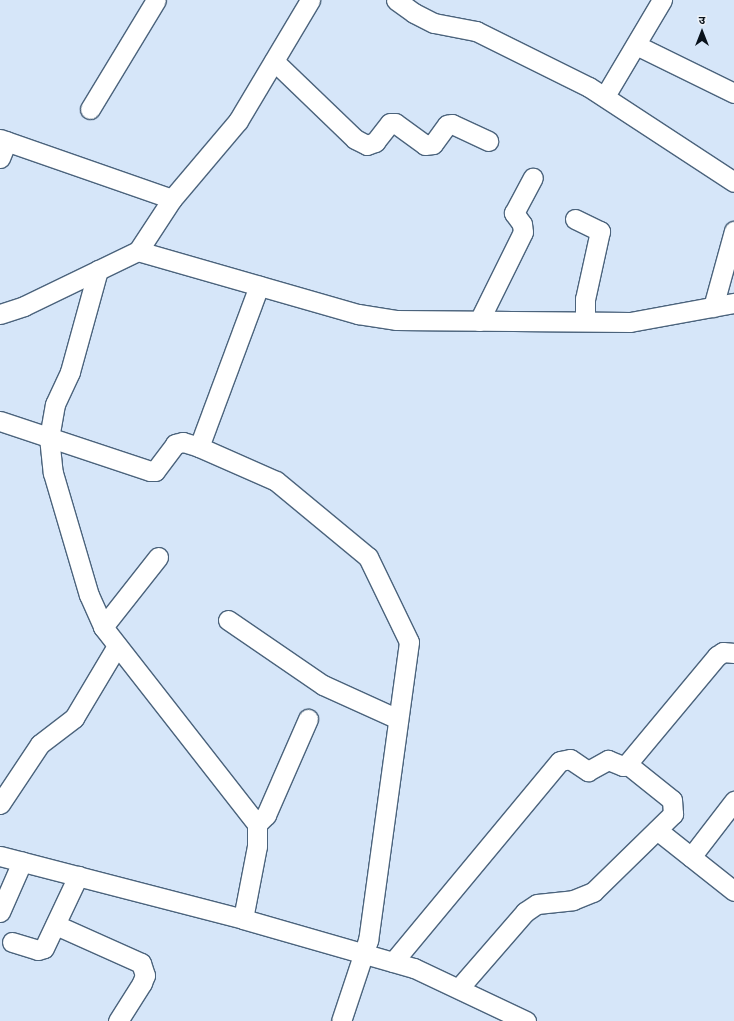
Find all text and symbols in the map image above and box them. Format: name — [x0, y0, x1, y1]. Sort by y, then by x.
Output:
north arrow — [682, 12, 722, 52]
text: उ — [699, 12, 705, 27]

